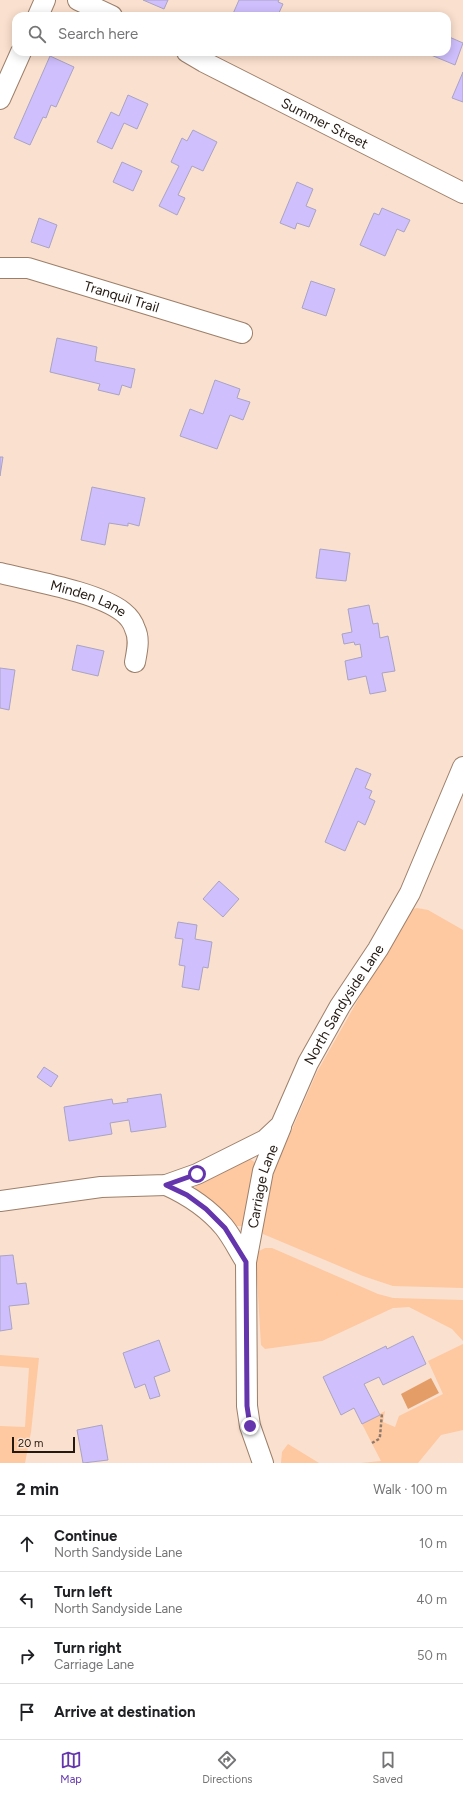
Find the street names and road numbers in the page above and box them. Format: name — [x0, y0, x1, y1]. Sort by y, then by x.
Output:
street label: Summer Street — [278, 94, 371, 153]
street label: Tranquil Trail — [82, 278, 161, 316]
street label: Minden Lane — [48, 577, 130, 621]
street label: North Sandyside Lane — [301, 941, 388, 1068]
street label: Carriage Lane — [244, 1142, 282, 1230]

